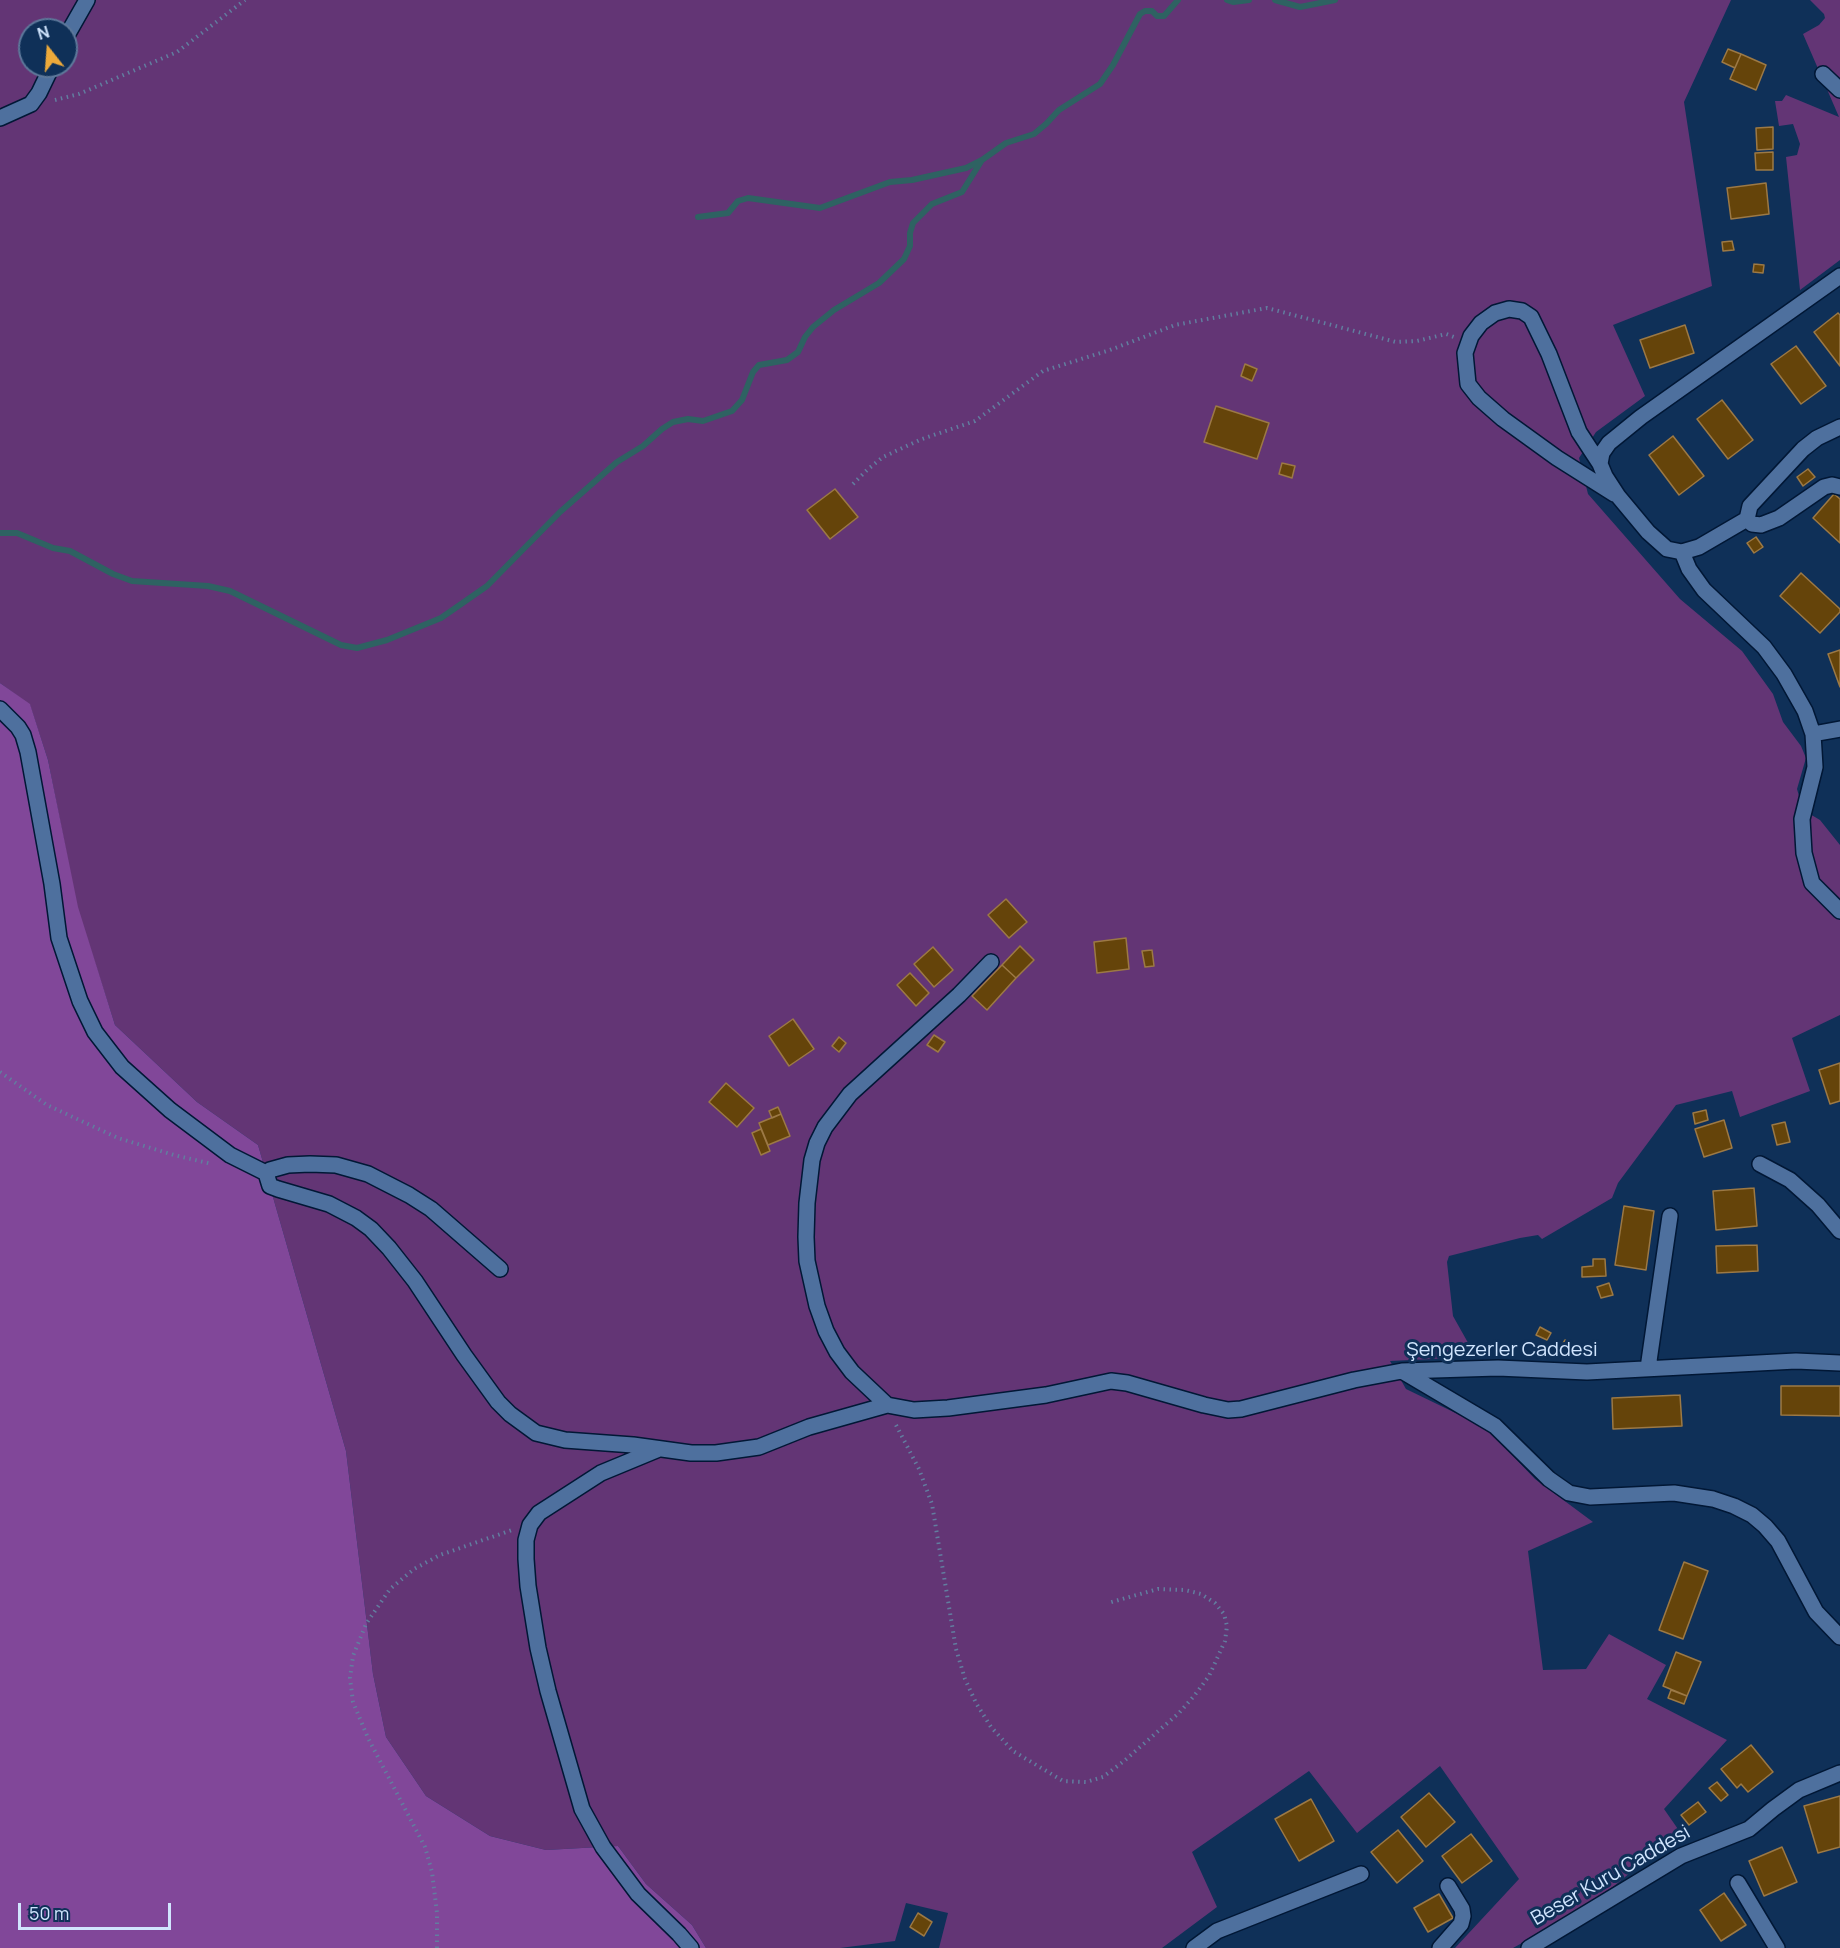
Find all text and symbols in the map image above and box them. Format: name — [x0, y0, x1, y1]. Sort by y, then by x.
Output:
north arrow — [18, 18, 78, 78]
text: N — [35, 20, 52, 45]
street label: Şengezerler Caddesi — [1406, 1338, 1598, 1362]
street label: Beser Kuru Caddesi — [1527, 1821, 1695, 1931]
scale bar — [21, 1891, 174, 1929]
text: 50 m — [29, 1901, 69, 1925]

